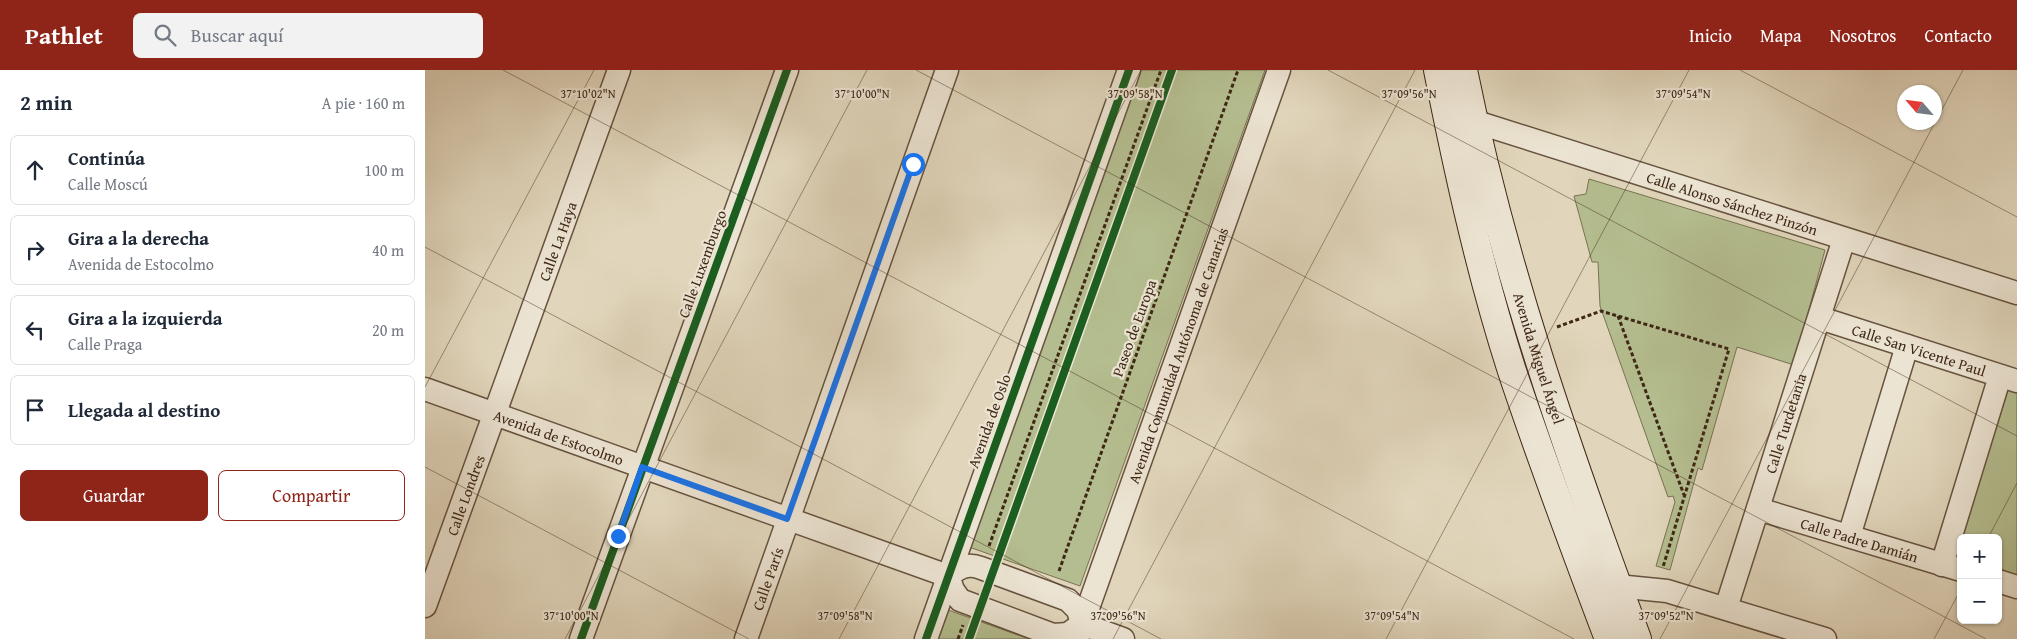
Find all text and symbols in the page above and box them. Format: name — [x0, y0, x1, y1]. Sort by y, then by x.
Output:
search box — [133, 13, 483, 58]
text: Pathlet — [25, 18, 103, 53]
icon: search — [151, 21, 179, 49]
text: Buscar aquí — [191, 21, 283, 49]
text: Inicio — [1689, 22, 1732, 49]
text: Mapa — [1760, 22, 1801, 49]
text: Nosotros — [1829, 22, 1897, 49]
text: Contacto — [1925, 22, 1992, 49]
text: 37°10'02"N — [560, 85, 616, 102]
text: 37°10'00"N — [834, 85, 890, 102]
text: 37°09'58"N — [1107, 85, 1163, 102]
text: 37°09'56"N — [1381, 85, 1437, 102]
text: 37°09'54"N — [1655, 85, 1711, 102]
north arrow — [1897, 85, 1942, 130]
text: 2 min — [20, 87, 72, 118]
text: A pie · 160 m — [322, 91, 405, 115]
text: Continúa — [68, 144, 145, 172]
route start — [902, 153, 925, 176]
icon: ahead — [21, 156, 49, 184]
text: 100 m — [364, 158, 404, 182]
street label: Calle Alonso Sánchez Pinzón — [1644, 166, 1821, 240]
text: Calle Moscú — [68, 172, 148, 196]
street label: Calle La Haya — [533, 198, 581, 284]
street label: Calle Luxemburgo — [673, 207, 731, 321]
text: Gira a la derecha — [68, 224, 209, 252]
street label: Avenida Comunidad Autónoma de Canarias — [1123, 224, 1233, 486]
icon: right — [21, 236, 49, 264]
text: 40 m — [372, 238, 404, 262]
text: Avenida de Estocolmo — [68, 252, 214, 276]
street label: Paseo de Europa — [1107, 277, 1161, 379]
street label: Avenida Miguel Ángel — [1509, 290, 1570, 426]
text: Gira a la izquierda — [68, 304, 223, 332]
icon: left — [21, 316, 49, 344]
text: 20 m — [372, 318, 404, 342]
street label: Calle San Vicente Paul — [1849, 318, 1989, 381]
text: Calle Praga — [68, 332, 142, 356]
street label: Avenida de Oslo — [962, 371, 1016, 471]
street label: Calle Turdetania — [1759, 371, 1811, 476]
icon: arrive — [21, 396, 49, 424]
text: Llegada al destino — [68, 396, 220, 424]
street label: Avenida de Estocolmo — [491, 404, 627, 470]
street label: Calle Londres — [441, 452, 489, 538]
button: Guardar — [20, 470, 208, 521]
button: Compartir — [218, 470, 405, 521]
street label: Calle Padre Damián — [1798, 512, 1921, 567]
route end — [607, 525, 630, 548]
map controls — [1957, 534, 2002, 624]
button: + — [1957, 534, 2002, 579]
street label: Calle París — [746, 544, 788, 613]
button: − — [1957, 579, 2002, 624]
text: 37°10'00"N — [543, 607, 599, 624]
text: 37°09'58"N — [817, 607, 873, 624]
text: 37°09'56"N — [1090, 607, 1146, 624]
text: 37°09'54"N — [1364, 607, 1420, 624]
text: 37°09'52"N — [1638, 607, 1694, 624]

